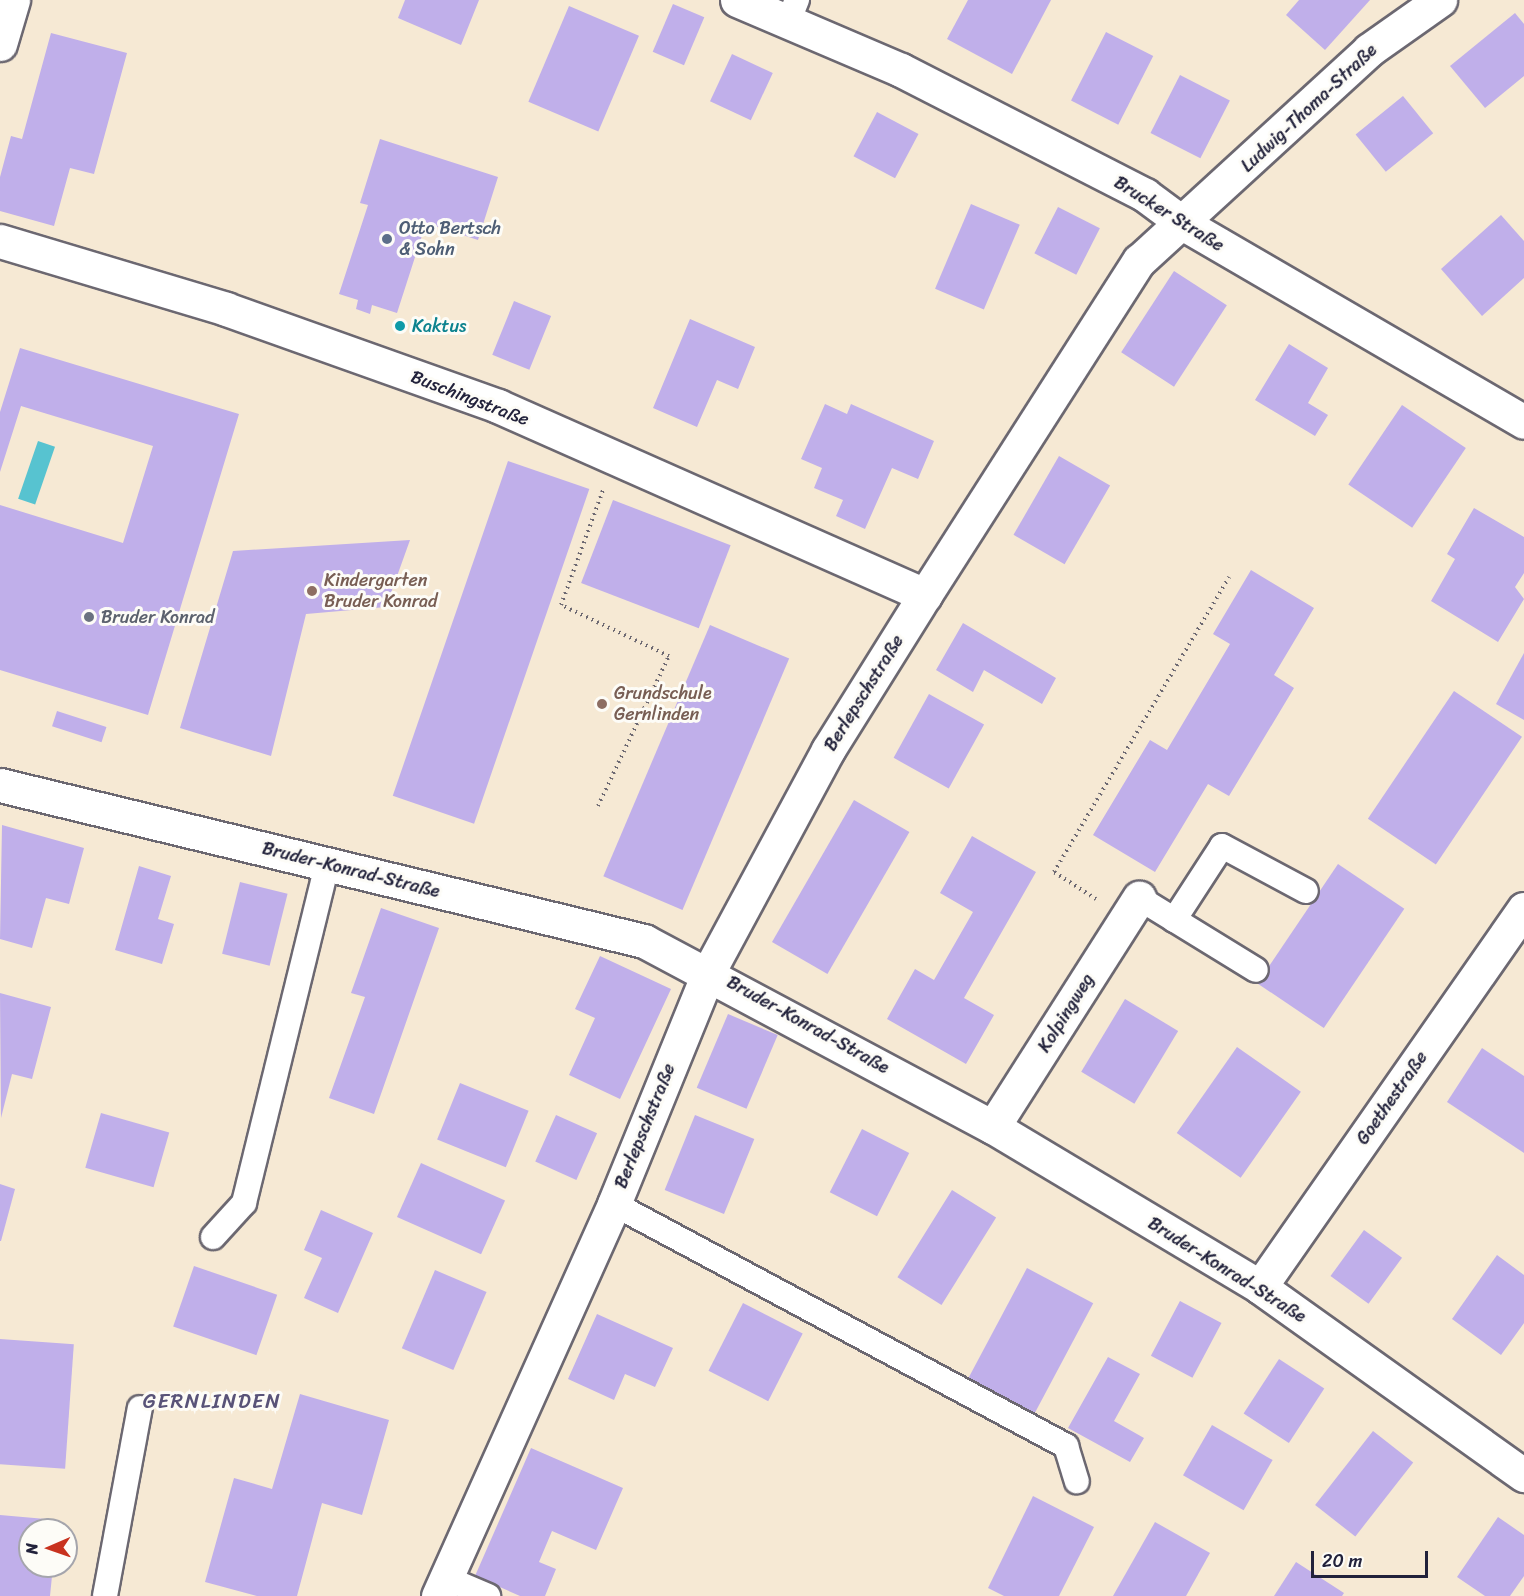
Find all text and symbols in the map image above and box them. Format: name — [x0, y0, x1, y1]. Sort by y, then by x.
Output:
street label: Ludwig-Thoma-Straße — [1237, 39, 1381, 177]
street label: Brucker Straße — [1110, 172, 1228, 256]
place label: Otto Bertsch & Sohn — [399, 218, 501, 260]
marker: Otto Bertsch & Sohn — [380, 232, 394, 246]
place label: Kaktus — [412, 315, 466, 337]
marker: Kaktus — [393, 319, 407, 333]
street label: Buschingstraße — [408, 366, 532, 430]
place label: Kindergarten Bruder Konrad — [324, 570, 439, 612]
marker: Kindergarten Bruder Konrad — [305, 584, 319, 598]
place label: Bruder Konrad — [101, 606, 216, 628]
marker: Bruder Konrad — [82, 610, 96, 624]
street label: Berlepschstraße — [820, 631, 908, 755]
place label: Grundschule Gernlinden — [614, 683, 712, 726]
marker: Grundschule Gernlinden — [595, 697, 609, 711]
street label: Bruder-Konrad-Straße — [260, 837, 442, 903]
street label: Kolpingweg — [1033, 970, 1099, 1056]
street label: Bruder-Konrad-Straße — [723, 971, 893, 1079]
street label: Goethestraße — [1352, 1047, 1432, 1149]
street label: Berlepschstraße — [610, 1060, 680, 1192]
street label: Bruder-Konrad-Straße — [1144, 1213, 1310, 1327]
district label: GERNLINDEN — [144, 1388, 280, 1414]
north arrow — [18, 1518, 78, 1578]
scale bar — [1314, 1539, 1431, 1577]
text: N — [17, 1543, 46, 1555]
text: 20 m — [1322, 1545, 1362, 1577]

